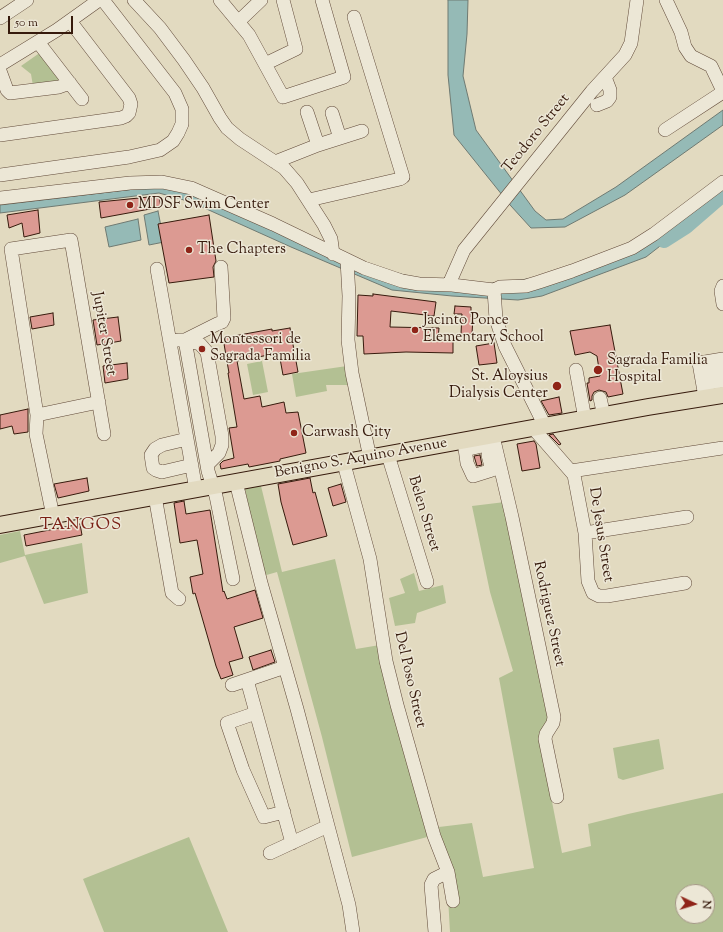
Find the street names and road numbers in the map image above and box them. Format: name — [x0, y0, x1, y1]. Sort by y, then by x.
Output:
street label: Teodoro Street — [500, 91, 574, 177]
street label: Jupiter Street — [87, 290, 119, 378]
street label: Benigno S. Aquino Avenue — [273, 435, 449, 483]
street label: Belen Street — [403, 474, 443, 554]
street label: De Jesus Street — [584, 486, 616, 584]
street label: Rodriguez Street — [528, 560, 568, 668]
street label: Del Poso Street — [389, 630, 429, 730]

